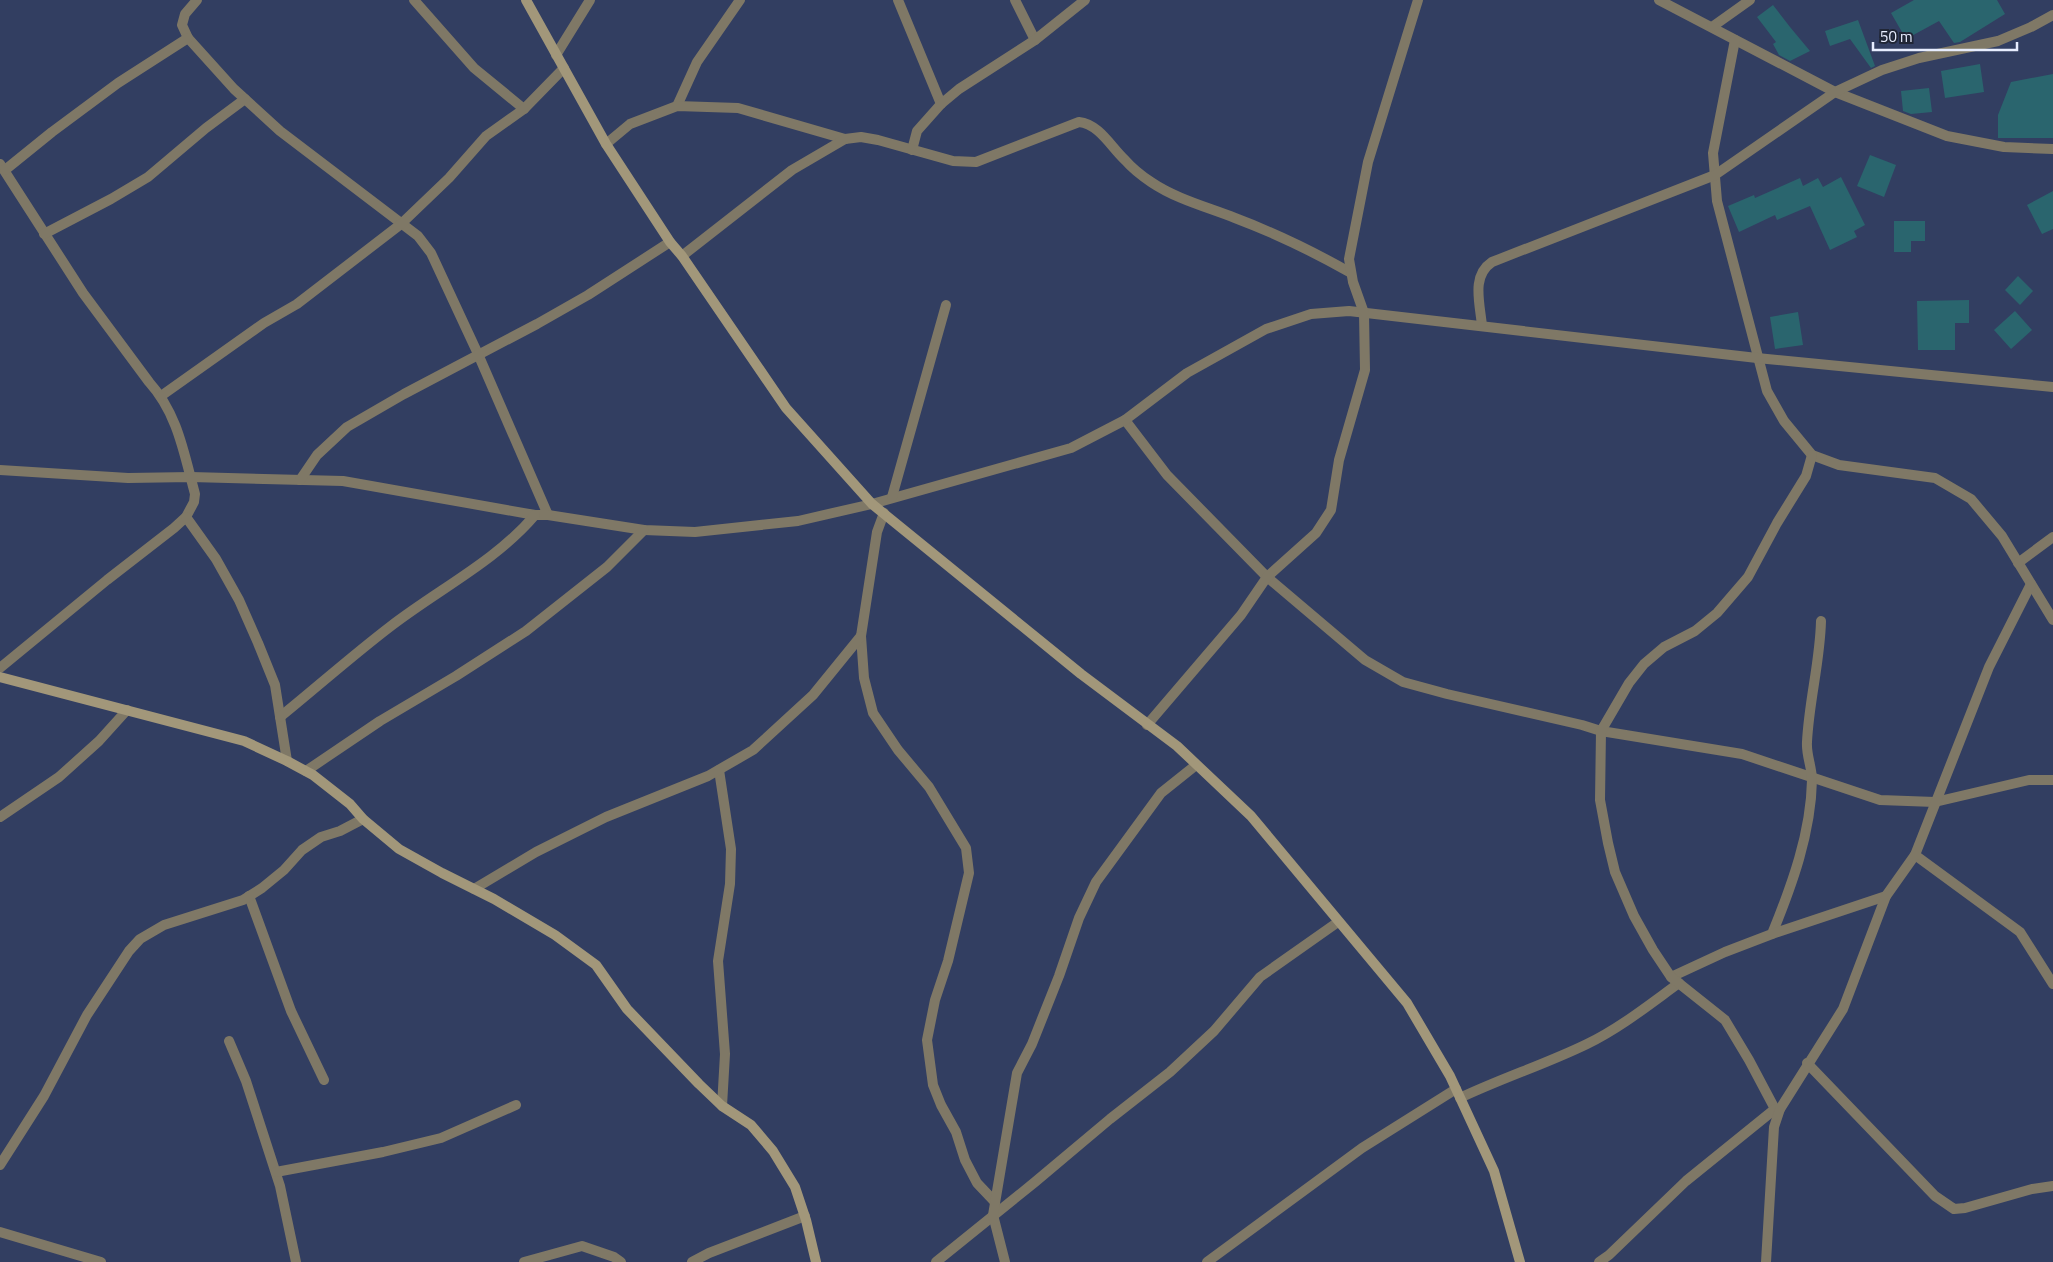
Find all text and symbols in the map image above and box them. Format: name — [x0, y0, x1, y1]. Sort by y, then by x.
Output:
scale bar — [1873, 20, 2017, 52]
text: 50 m — [1880, 25, 1913, 48]

